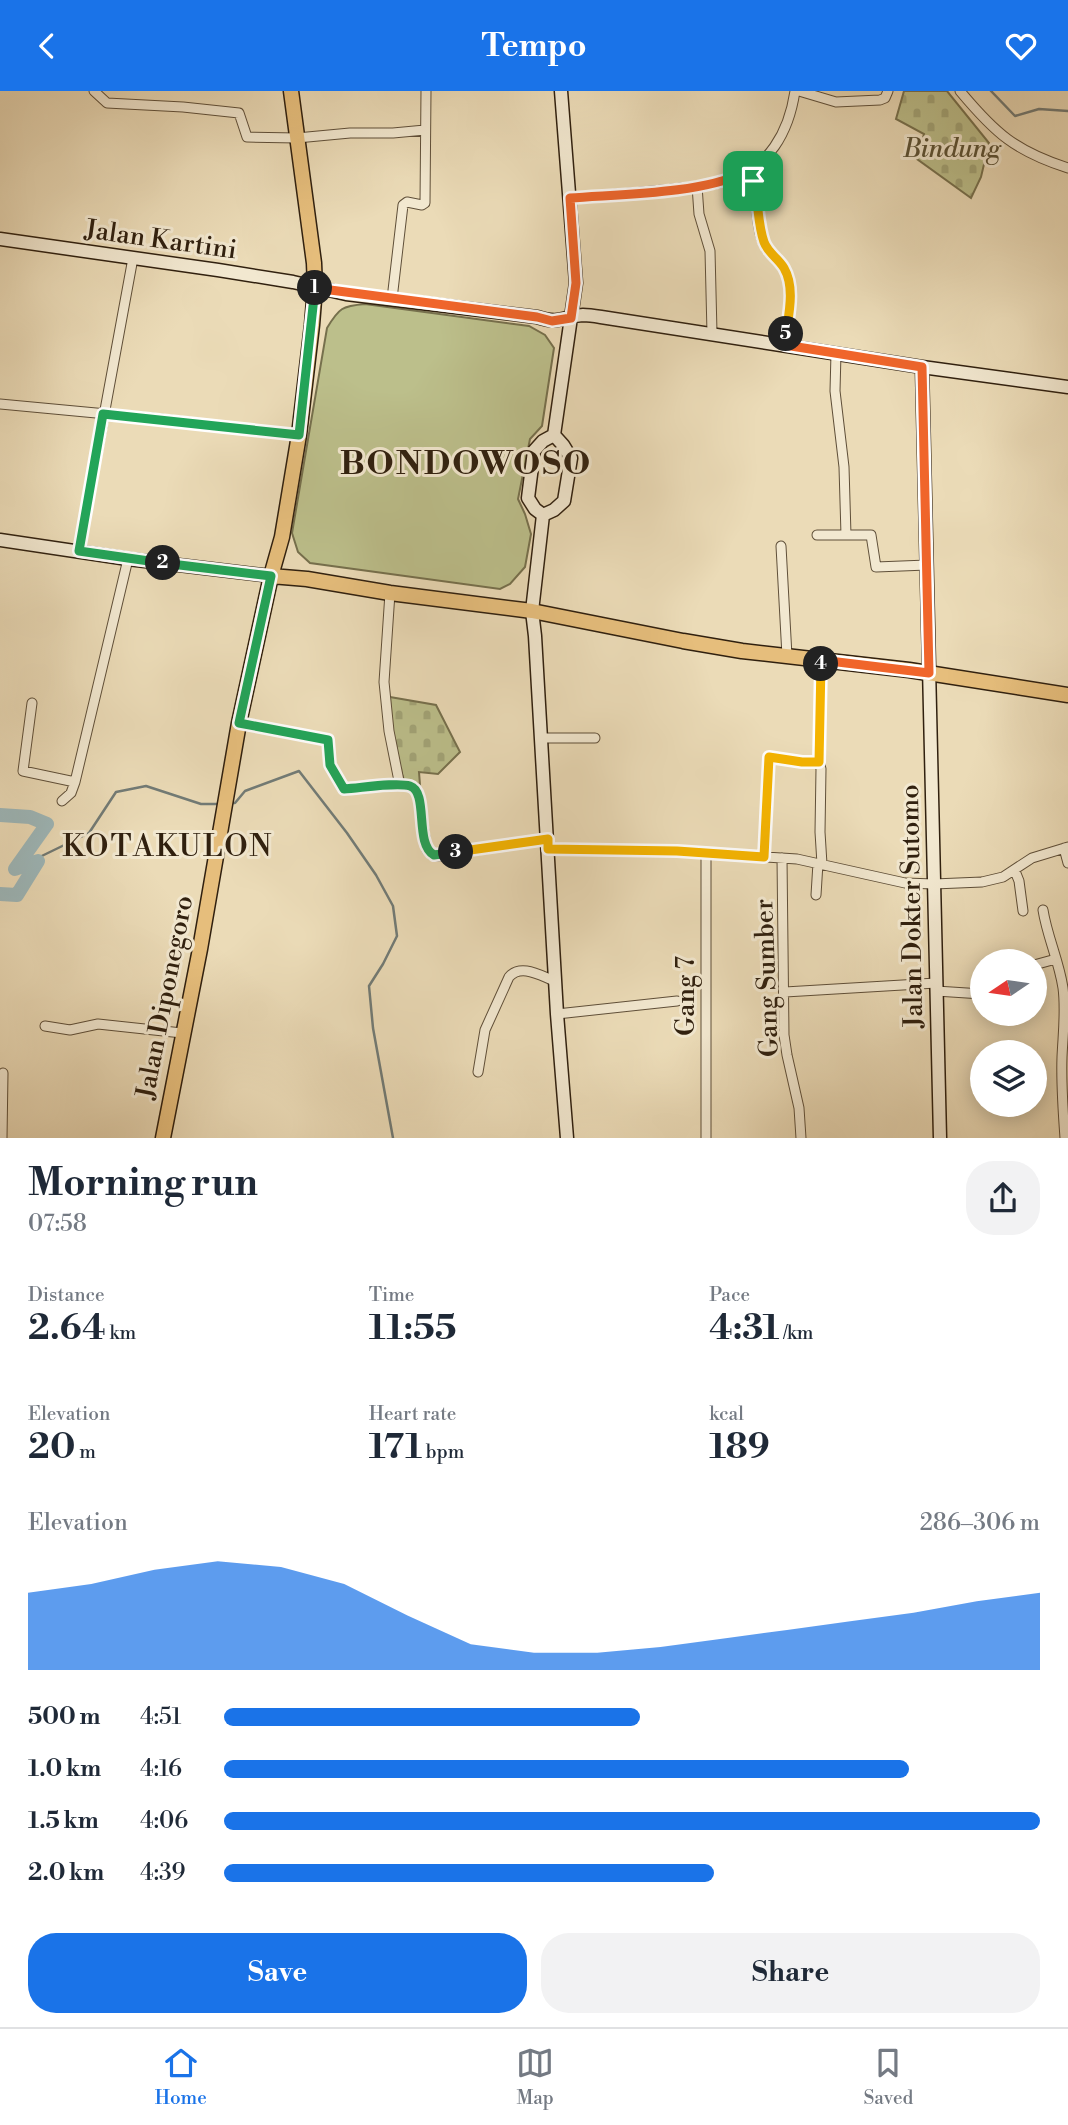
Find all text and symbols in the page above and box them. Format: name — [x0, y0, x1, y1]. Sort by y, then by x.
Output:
text: Tempo — [481, 26, 587, 66]
icon: back — [28, 27, 66, 65]
icon: heart — [1002, 27, 1040, 65]
park label: Bindung — [902, 133, 1002, 165]
pin — [723, 151, 783, 211]
icon: arrive — [734, 162, 772, 200]
street label: Jalan Kartini — [82, 213, 239, 266]
pin: 1 — [298, 271, 332, 305]
text: 1 — [310, 275, 319, 299]
pin: 5 — [768, 317, 804, 351]
text: 5 — [780, 321, 791, 345]
district label: BONDOWOSO — [340, 444, 592, 485]
pin: 2 — [146, 545, 180, 581]
text: 2 — [157, 550, 168, 574]
pin: 4 — [804, 647, 838, 681]
text: 4 — [814, 651, 827, 675]
street label: Jalan Dokter Sutomo — [894, 784, 930, 1029]
district label: KOTAKULON — [62, 828, 274, 866]
pin: 3 — [438, 835, 474, 869]
text: 3 — [450, 839, 461, 863]
street label: Jalan Diponegoro — [129, 893, 200, 1103]
street label: Gang Sumber — [748, 898, 786, 1058]
north arrow — [970, 949, 1046, 1025]
map controls — [970, 949, 1047, 1117]
street label: Gang 7 — [670, 956, 702, 1036]
button: layers — [970, 1040, 1047, 1117]
text: Morning run — [28, 1160, 258, 1207]
button: share — [966, 1161, 1040, 1235]
text: 07:58 — [28, 1210, 87, 1238]
text: Distance — [28, 1283, 105, 1307]
text: Time — [369, 1283, 414, 1307]
text: Pace — [709, 1283, 750, 1307]
text: 2.64 — [28, 1307, 106, 1350]
text: 11:55 — [369, 1307, 456, 1350]
text: 4:31 — [709, 1307, 779, 1350]
text: km — [106, 1321, 136, 1345]
text: /km — [779, 1321, 814, 1345]
text: Elevation — [28, 1402, 110, 1426]
text: Heart rate — [369, 1402, 456, 1426]
text: kcal — [709, 1402, 744, 1426]
text: 20 — [28, 1426, 75, 1469]
text: 171 — [369, 1426, 422, 1469]
text: 189 — [709, 1426, 770, 1469]
text: m — [75, 1440, 96, 1464]
text: bpm — [422, 1440, 464, 1464]
text: Elevation — [28, 1509, 128, 1537]
text: 286–306 m — [920, 1509, 1040, 1537]
text: 500 m — [28, 1703, 100, 1731]
text: 4:51 — [140, 1703, 181, 1731]
text: 1.0 km — [28, 1755, 101, 1783]
text: 4:16 — [140, 1755, 182, 1783]
text: 1.5 km — [28, 1807, 99, 1835]
text: 4:06 — [140, 1807, 188, 1835]
text: 2.0 km — [28, 1859, 104, 1887]
text: 4:39 — [140, 1859, 186, 1887]
button: Save — [28, 1933, 527, 2013]
button: Share — [541, 1933, 1040, 2013]
tab: Home — [155, 2044, 207, 2110]
tab: Map — [516, 2044, 554, 2110]
tab: Saved — [863, 2044, 913, 2110]

